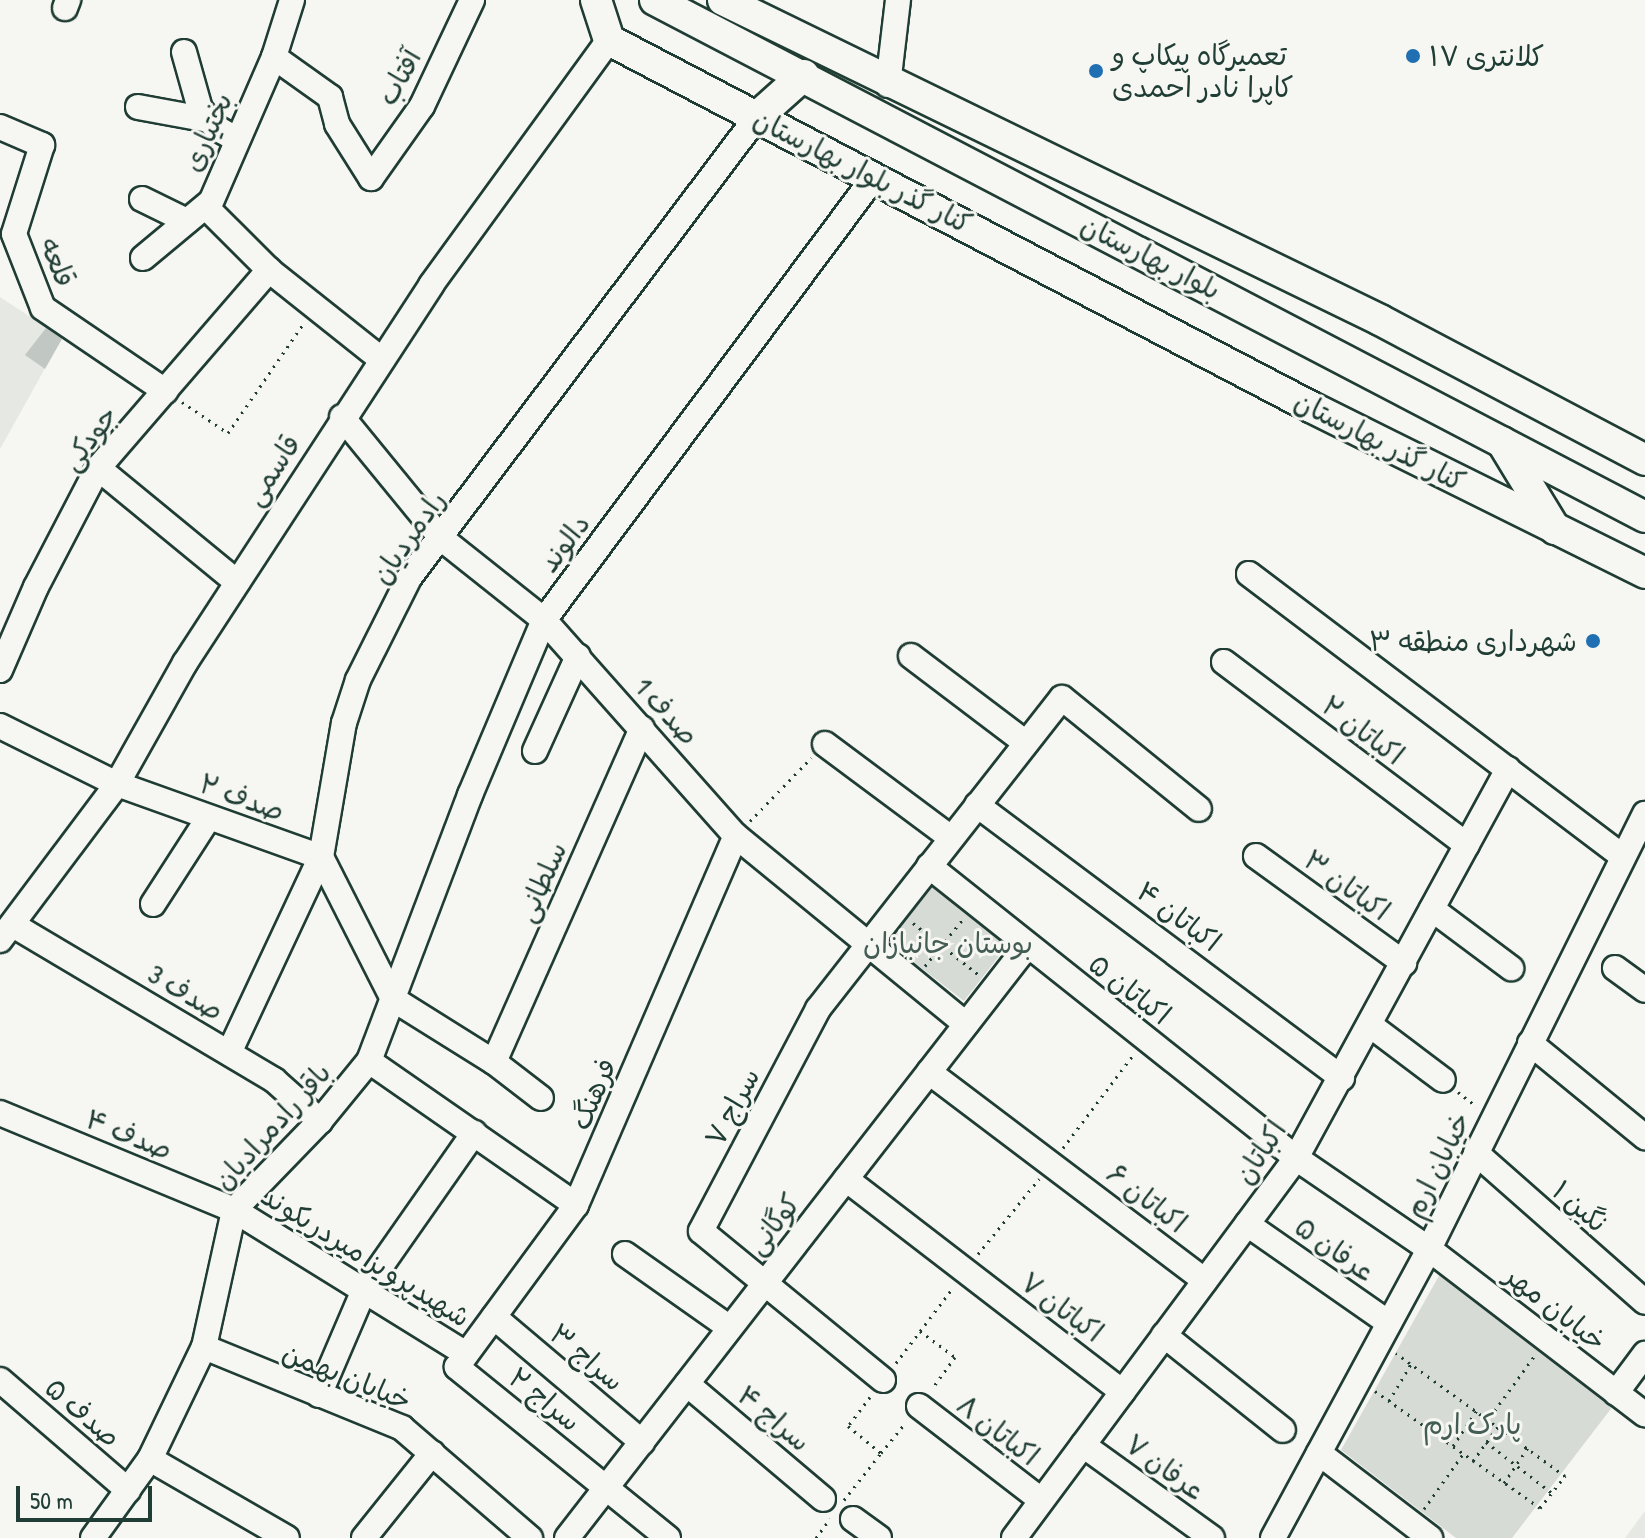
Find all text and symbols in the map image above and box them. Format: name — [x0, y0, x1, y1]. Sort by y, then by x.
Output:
place label: تعمیرگاه پیکاپ و کاپرا نادر احمدی — [1112, 38, 1293, 104]
place label: کلانتری ۱۷ — [1429, 39, 1544, 73]
street label: آفتاب — [370, 43, 428, 111]
marker: کلانتری ۱۷ — [1404, 47, 1422, 65]
marker: تعمیرگاه پیکاپ و کاپرا نادر احمدی — [1087, 62, 1105, 80]
street label: بختیاری — [175, 87, 239, 177]
street label: کنار گذر بلوار بهارستان — [748, 101, 978, 241]
street label: بلوار بهارستان — [1076, 208, 1226, 306]
street label: قلعه — [33, 232, 83, 292]
street label: کنار گذر بهارستان — [1289, 384, 1471, 498]
street label: جودکی — [54, 399, 124, 477]
street label: قاسمی — [237, 428, 307, 512]
street label: رادمردیان — [364, 484, 452, 590]
street label: دالوند — [531, 507, 597, 579]
place label: شهرداری منطقه ۳ — [1369, 624, 1577, 658]
marker: شهرداری منطقه ۳ — [1584, 632, 1602, 650]
street label: صدف 1 — [628, 670, 706, 752]
street label: اکباتان ۲ — [1315, 688, 1411, 772]
street label: صدف ۲ — [195, 766, 289, 828]
street label: سلطانی — [509, 837, 573, 927]
street label: اکباتان ۳ — [1297, 843, 1397, 927]
street label: اکباتان ۴ — [1130, 874, 1228, 958]
park label: بوستان جانبازان — [863, 926, 1033, 960]
street label: اکباتان ۵ — [1082, 947, 1178, 1031]
street label: صدف 3 — [142, 957, 230, 1027]
street label: فرهنگ — [563, 1053, 623, 1135]
street label: باقر رادمرادیان — [206, 1056, 338, 1196]
street label: سراج ۷ — [698, 1062, 766, 1152]
street label: صدف ۴ — [81, 1102, 177, 1166]
street label: خیابان ارم — [1397, 1107, 1477, 1223]
street label: اکباتان — [1227, 1114, 1293, 1190]
street label: اکباتان ۶ — [1100, 1156, 1194, 1240]
street label: نگین ۱ — [1546, 1173, 1614, 1239]
street label: شهیدپرویز میردریکوند — [255, 1178, 477, 1334]
street label: کوگانی — [739, 1187, 807, 1261]
street label: عرفان ۵ — [1289, 1209, 1381, 1289]
street label: خیابان مهر — [1499, 1258, 1613, 1358]
street label: اکباتان ۷ — [1014, 1265, 1110, 1349]
street label: سراج ۳ — [543, 1316, 631, 1398]
street label: خیابان بهمن — [278, 1335, 416, 1417]
street label: سراج ۲ — [502, 1360, 588, 1438]
street label: صدف ۵ — [39, 1370, 127, 1454]
street label: سراج ۴ — [731, 1378, 817, 1458]
street label: اکباتان ۸ — [950, 1388, 1046, 1472]
park label: پارک ارم — [1423, 1407, 1521, 1441]
street label: عرفان ۷ — [1119, 1427, 1211, 1507]
scale bar — [20, 1470, 156, 1520]
text: 50 m — [30, 1484, 73, 1516]

